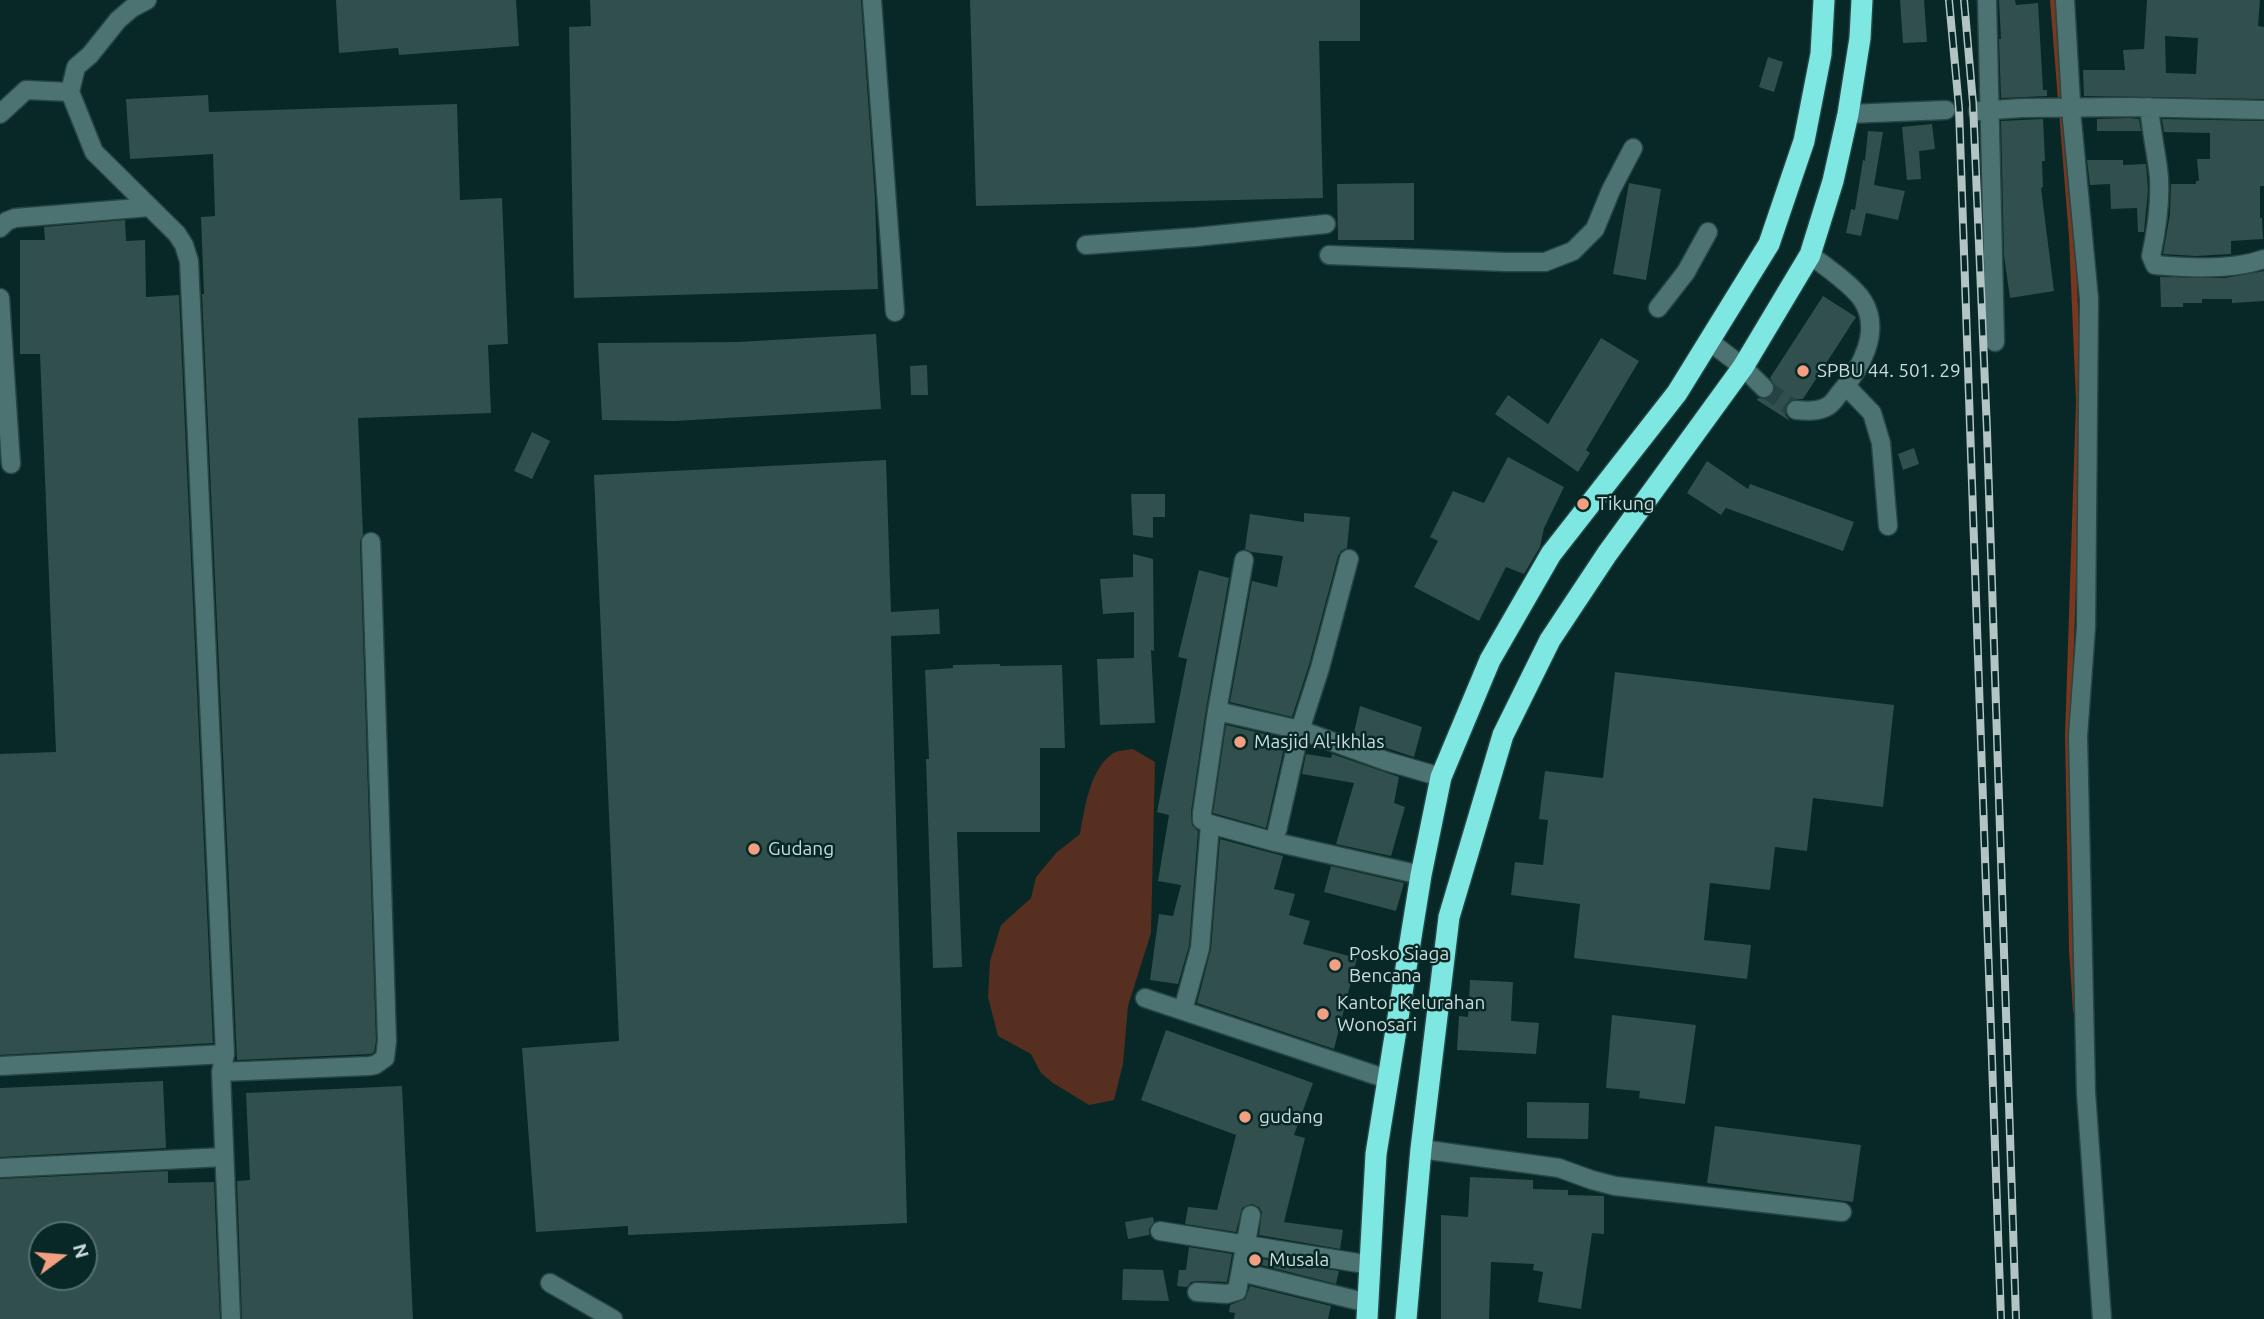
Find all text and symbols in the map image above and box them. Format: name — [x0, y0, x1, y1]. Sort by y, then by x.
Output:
place label: SPBU 44. 501. 29 — [1817, 360, 1961, 382]
marker: SPBU 44. 501. 29 — [1795, 363, 1811, 379]
place label: Tikung — [1597, 493, 1655, 515]
marker: Tikung — [1575, 496, 1591, 512]
place label: Masjid Al-Ikhlas — [1254, 731, 1384, 753]
marker: Masjid Al-Ikhlas — [1232, 734, 1248, 750]
place label: Gudang — [768, 838, 834, 860]
marker: Gudang — [746, 841, 762, 857]
place label: Posko Siaga Bencana — [1349, 943, 1449, 987]
marker: Posko Siaga Bencana — [1327, 957, 1343, 973]
place label: Kantor Kelurahan Wonosari — [1337, 992, 1485, 1036]
marker: Kantor Kelurahan Wonosari — [1315, 1006, 1331, 1022]
place label: gudang — [1259, 1106, 1323, 1128]
marker: gudang — [1237, 1109, 1253, 1125]
north arrow — [28, 1221, 98, 1291]
text: N — [69, 1241, 94, 1261]
place label: Musala — [1269, 1249, 1329, 1271]
marker: Musala — [1247, 1252, 1263, 1268]

